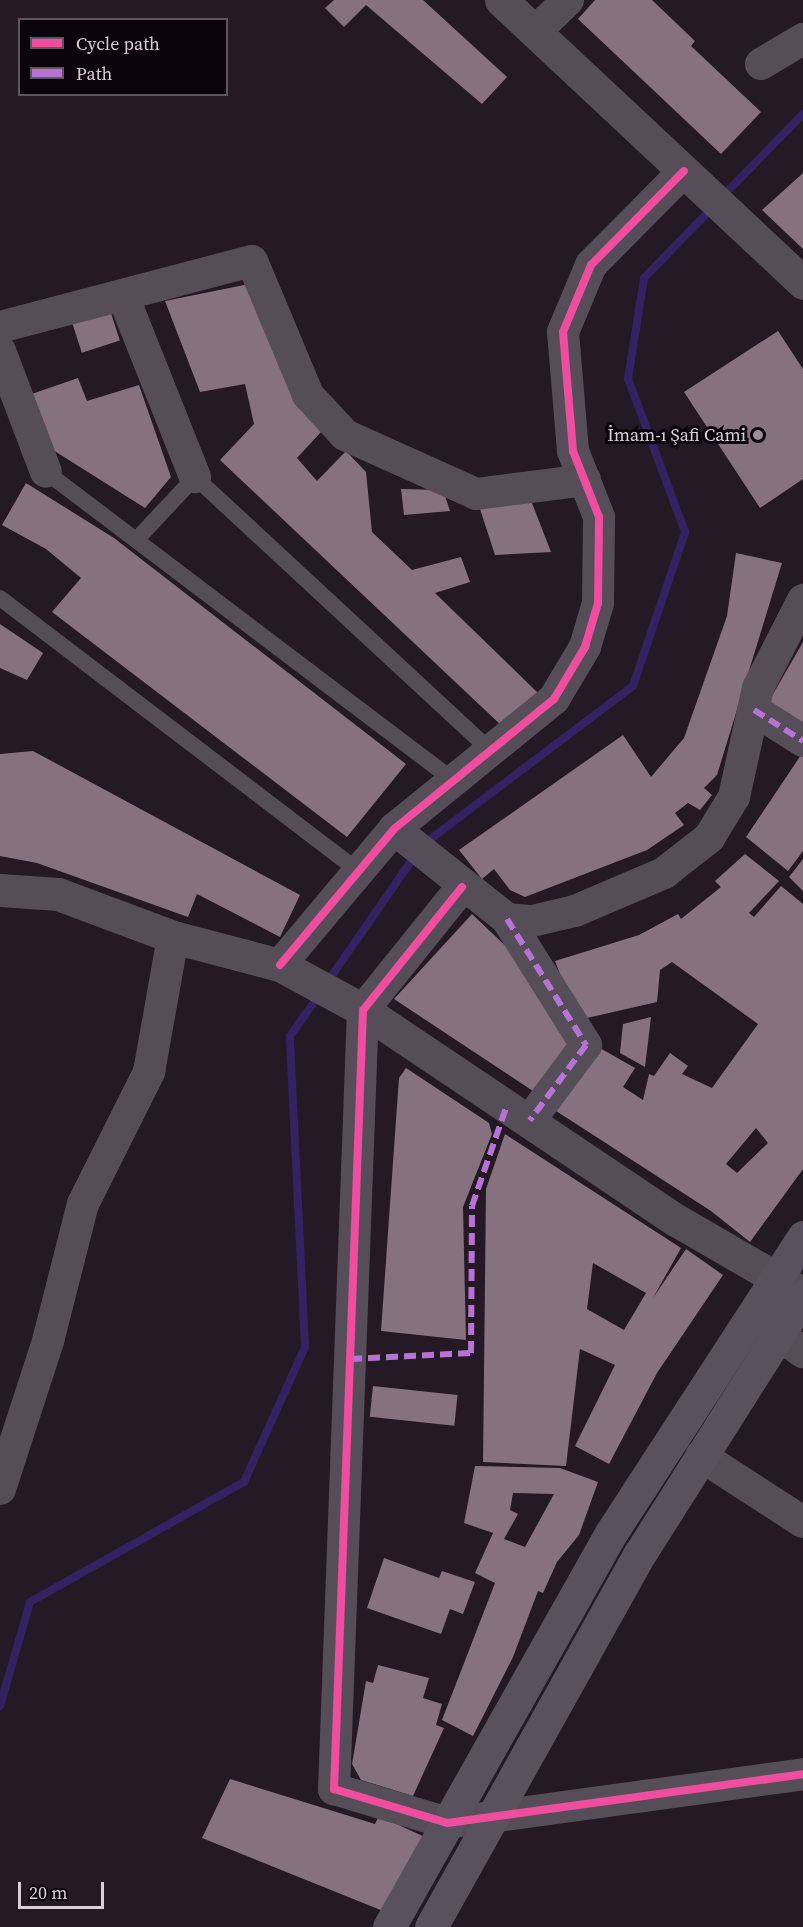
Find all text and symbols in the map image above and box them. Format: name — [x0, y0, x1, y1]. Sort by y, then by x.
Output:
legend — [18, 18, 228, 96]
text: Cycle path — [76, 31, 160, 56]
text: Path — [76, 61, 112, 86]
place label: İmam-ı Şafi Cami — [607, 424, 746, 446]
marker: İmam-ı Şafi Cami — [751, 428, 765, 442]
scale bar — [21, 1870, 106, 1908]
text: 20 m — [29, 1880, 67, 1905]

